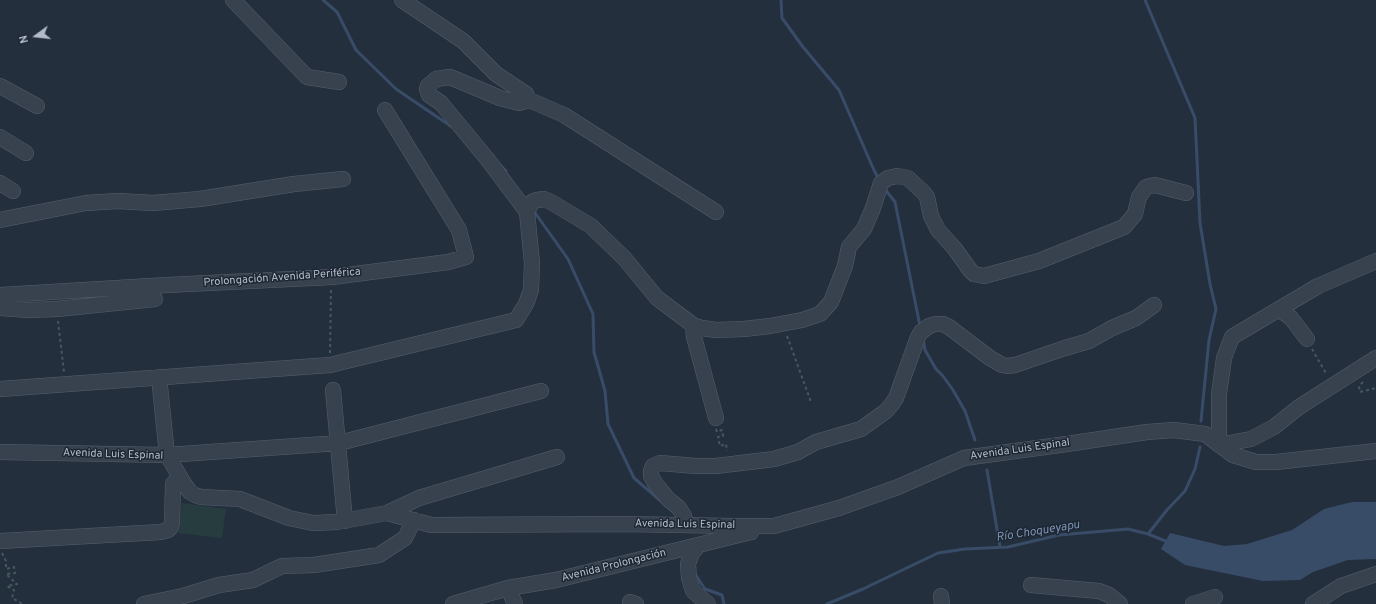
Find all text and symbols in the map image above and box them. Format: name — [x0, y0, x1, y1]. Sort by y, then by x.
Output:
north arrow — [16, 16, 56, 56]
text: N — [17, 33, 32, 45]
street label: Prolongación Avenida Periférica — [203, 266, 361, 290]
street label: Avenida Luis Espinal — [969, 436, 1071, 464]
street label: Avenida Luis Espinal — [63, 447, 163, 463]
street label: Avenida Luis Espinal — [635, 518, 735, 532]
water label: Río Choqueyapu — [995, 518, 1081, 546]
street label: Avenida Prolongación — [560, 547, 668, 585]

